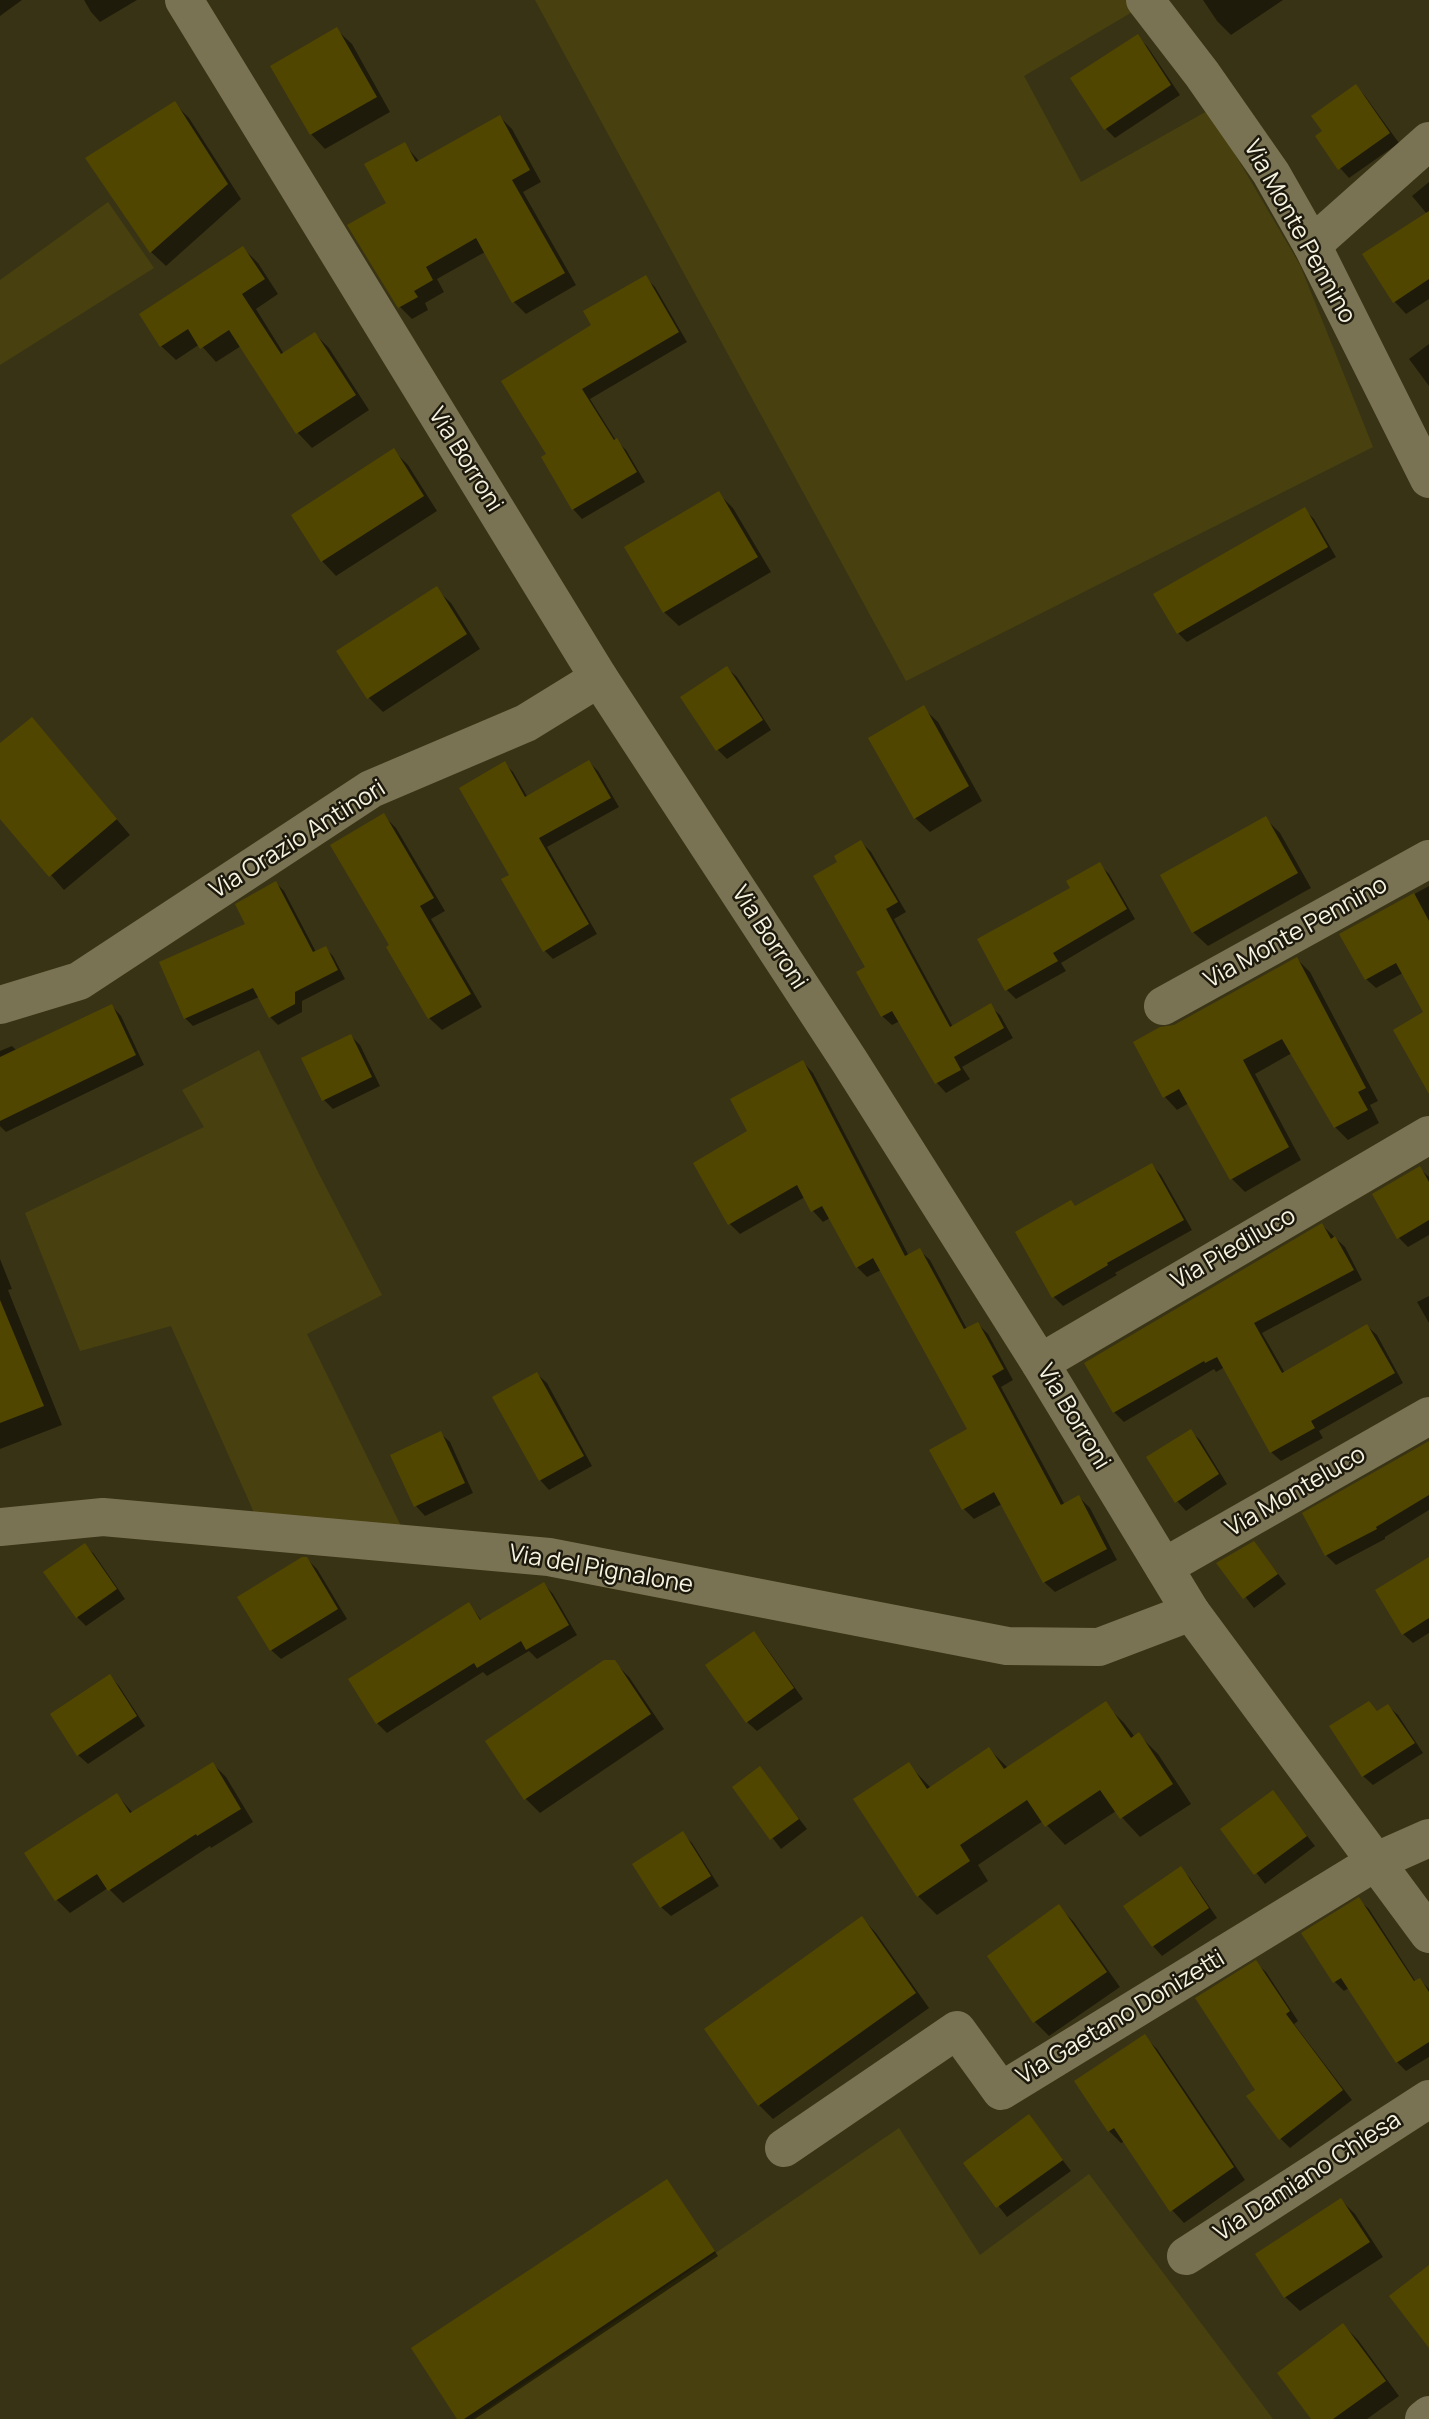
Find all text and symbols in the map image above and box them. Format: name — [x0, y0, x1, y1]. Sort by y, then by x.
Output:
street label: Via Monte Pennino — [1237, 135, 1361, 329]
street label: Via Borroni — [422, 402, 508, 518]
street label: Via Orazio Antinori — [205, 774, 391, 906]
street label: Via Monte Pennino — [1199, 871, 1393, 995]
street label: Via Borroni — [725, 881, 813, 995]
street label: Via Piediluco — [1167, 1202, 1301, 1296]
street label: Via Borroni — [1030, 1359, 1116, 1475]
street label: Via Monteluco — [1221, 1440, 1371, 1544]
street label: Via del Pignalone — [507, 1540, 695, 1600]
street label: Via Gaetano Donizetti — [1012, 1945, 1230, 2091]
street label: Via Damiano Chiesa — [1209, 2106, 1407, 2248]

